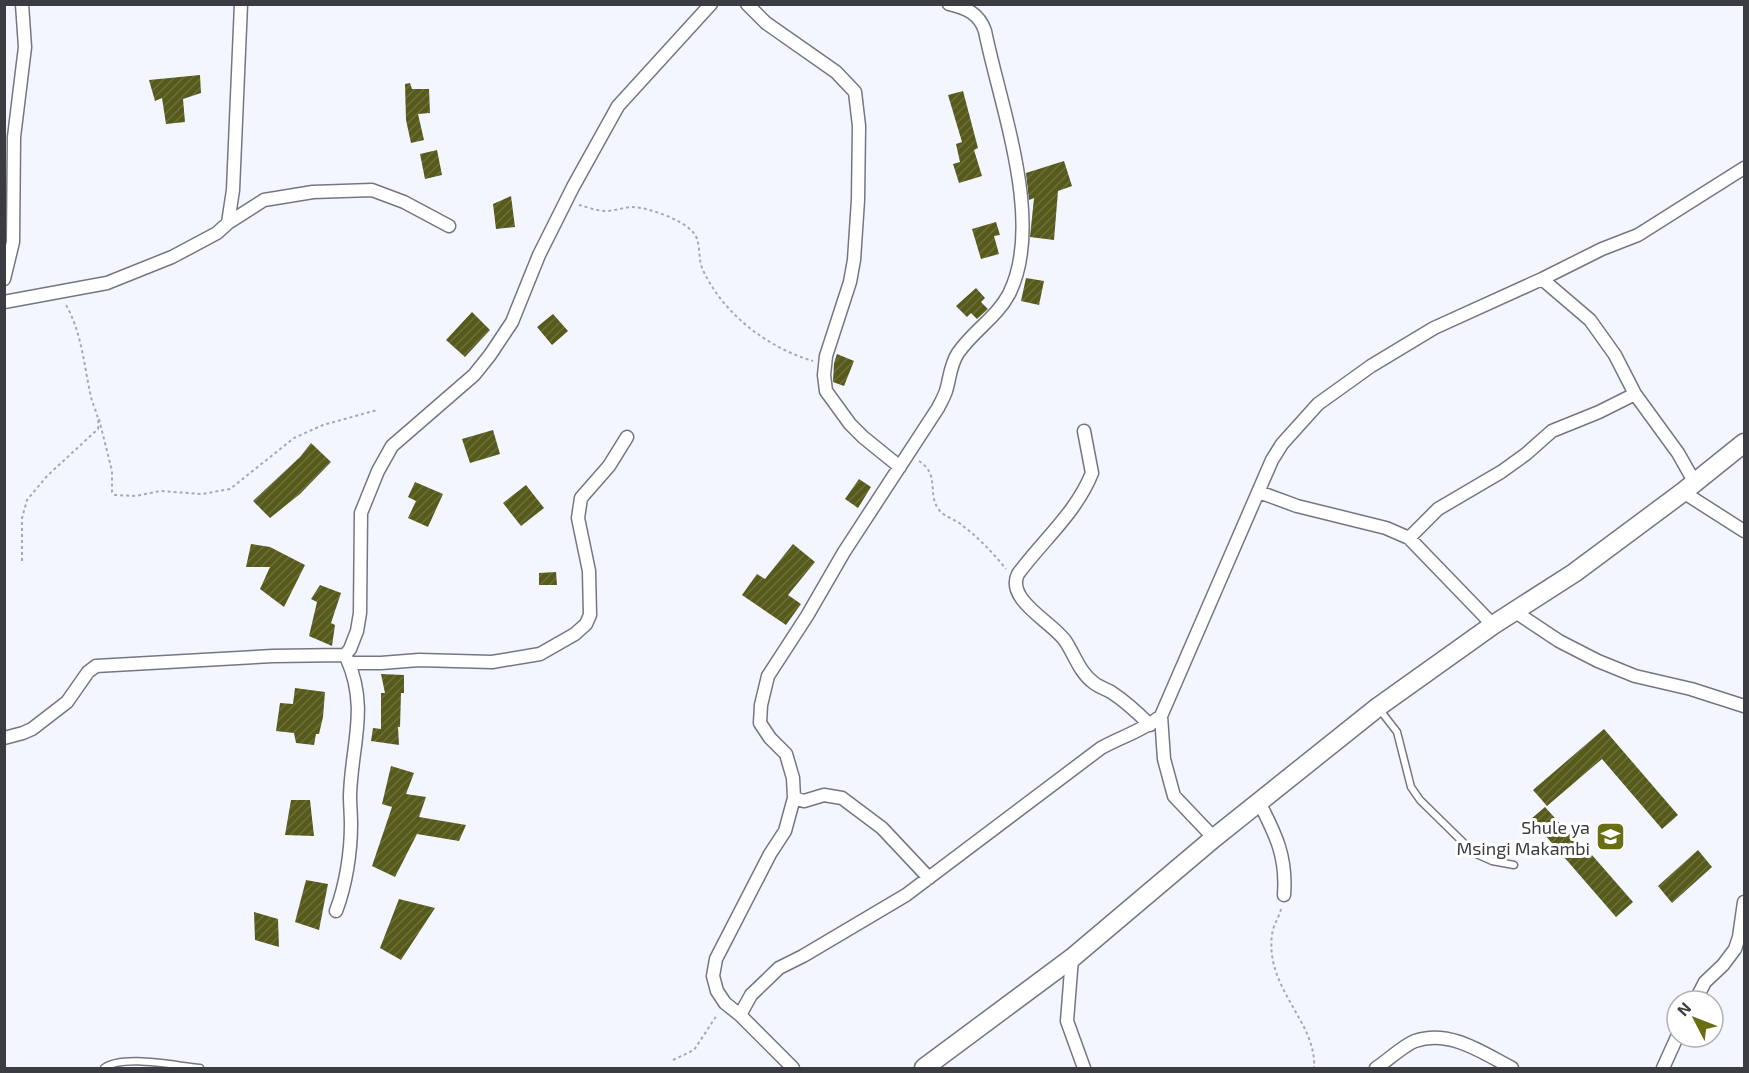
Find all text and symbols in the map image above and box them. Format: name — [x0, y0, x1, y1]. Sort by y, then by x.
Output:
place label: Shule ya Msingi Makambi — [1456, 816, 1590, 859]
school or university icon: Shule ya Msingi Makambi — [1595, 821, 1627, 853]
north arrow — [1665, 989, 1725, 1049]
text: N — [1673, 998, 1694, 1019]

